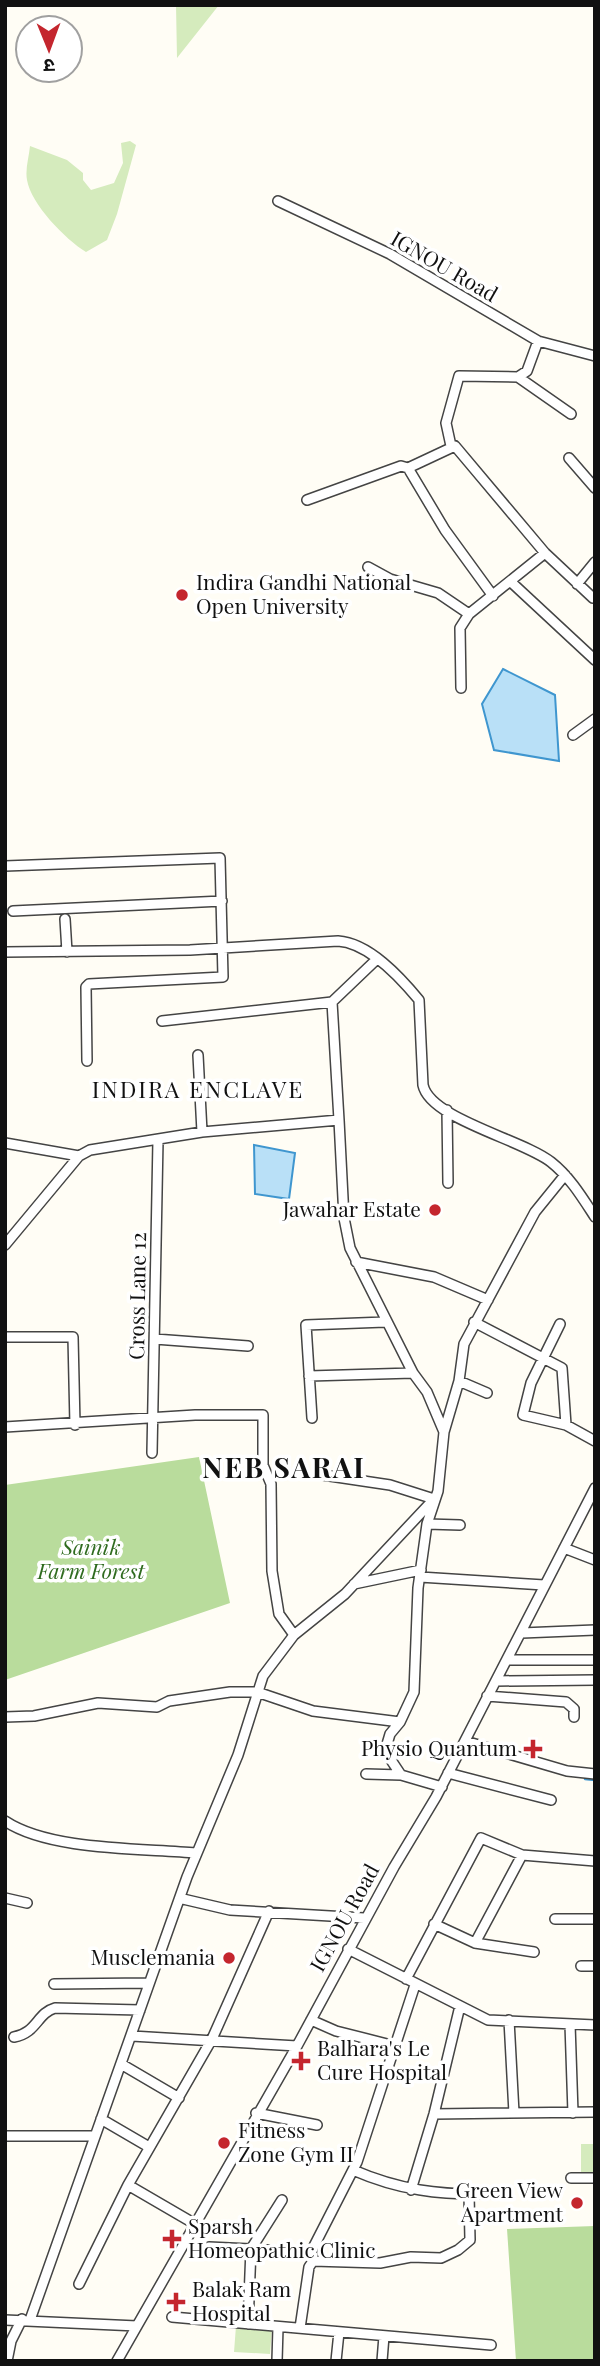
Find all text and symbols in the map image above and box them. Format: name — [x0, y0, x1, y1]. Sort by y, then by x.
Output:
north arrow — [14, 14, 84, 84]
text: उ — [43, 54, 55, 80]
street label: IGNOU Road — [386, 223, 504, 307]
place label: Indira Gandhi National Open University — [196, 567, 411, 619]
marker: Indira Gandhi National Open University — [174, 587, 190, 603]
district label: INDIRA ENCLAVE — [92, 1073, 304, 1104]
place label: Jawahar Estate — [282, 1194, 421, 1222]
marker: Jawahar Estate — [427, 1202, 443, 1218]
street label: Cross Lane 12 — [121, 1232, 151, 1360]
district label: NEB SARAI — [202, 1448, 366, 1485]
park label: Sainik Farm Forest — [36, 1532, 145, 1584]
place label: Physio Quantum — [361, 1733, 517, 1761]
marker: Physio Quantum — [523, 1739, 543, 1759]
street label: IGNOU Road — [302, 1858, 384, 1976]
place label: Musclemania — [90, 1942, 216, 1970]
marker: Musclemania — [221, 1950, 237, 1966]
place label: Balhara's Le Cure Hospital — [317, 2033, 447, 2085]
marker: Balhara's Le Cure Hospital — [291, 2051, 311, 2071]
place label: Fitness Zone Gym II — [238, 2115, 354, 2167]
marker: Fitness Zone Gym II — [216, 2135, 232, 2151]
place label: Green View Apartment — [456, 2175, 564, 2227]
marker: Green View Apartment — [569, 2195, 585, 2211]
place label: Sparsh Homeopathic Clinic — [188, 2211, 375, 2263]
marker: Sparsh Homeopathic Clinic — [162, 2229, 182, 2249]
place label: Balak Ram Hospital — [192, 2274, 292, 2326]
marker: Balak Ram Hospital — [166, 2292, 186, 2312]

